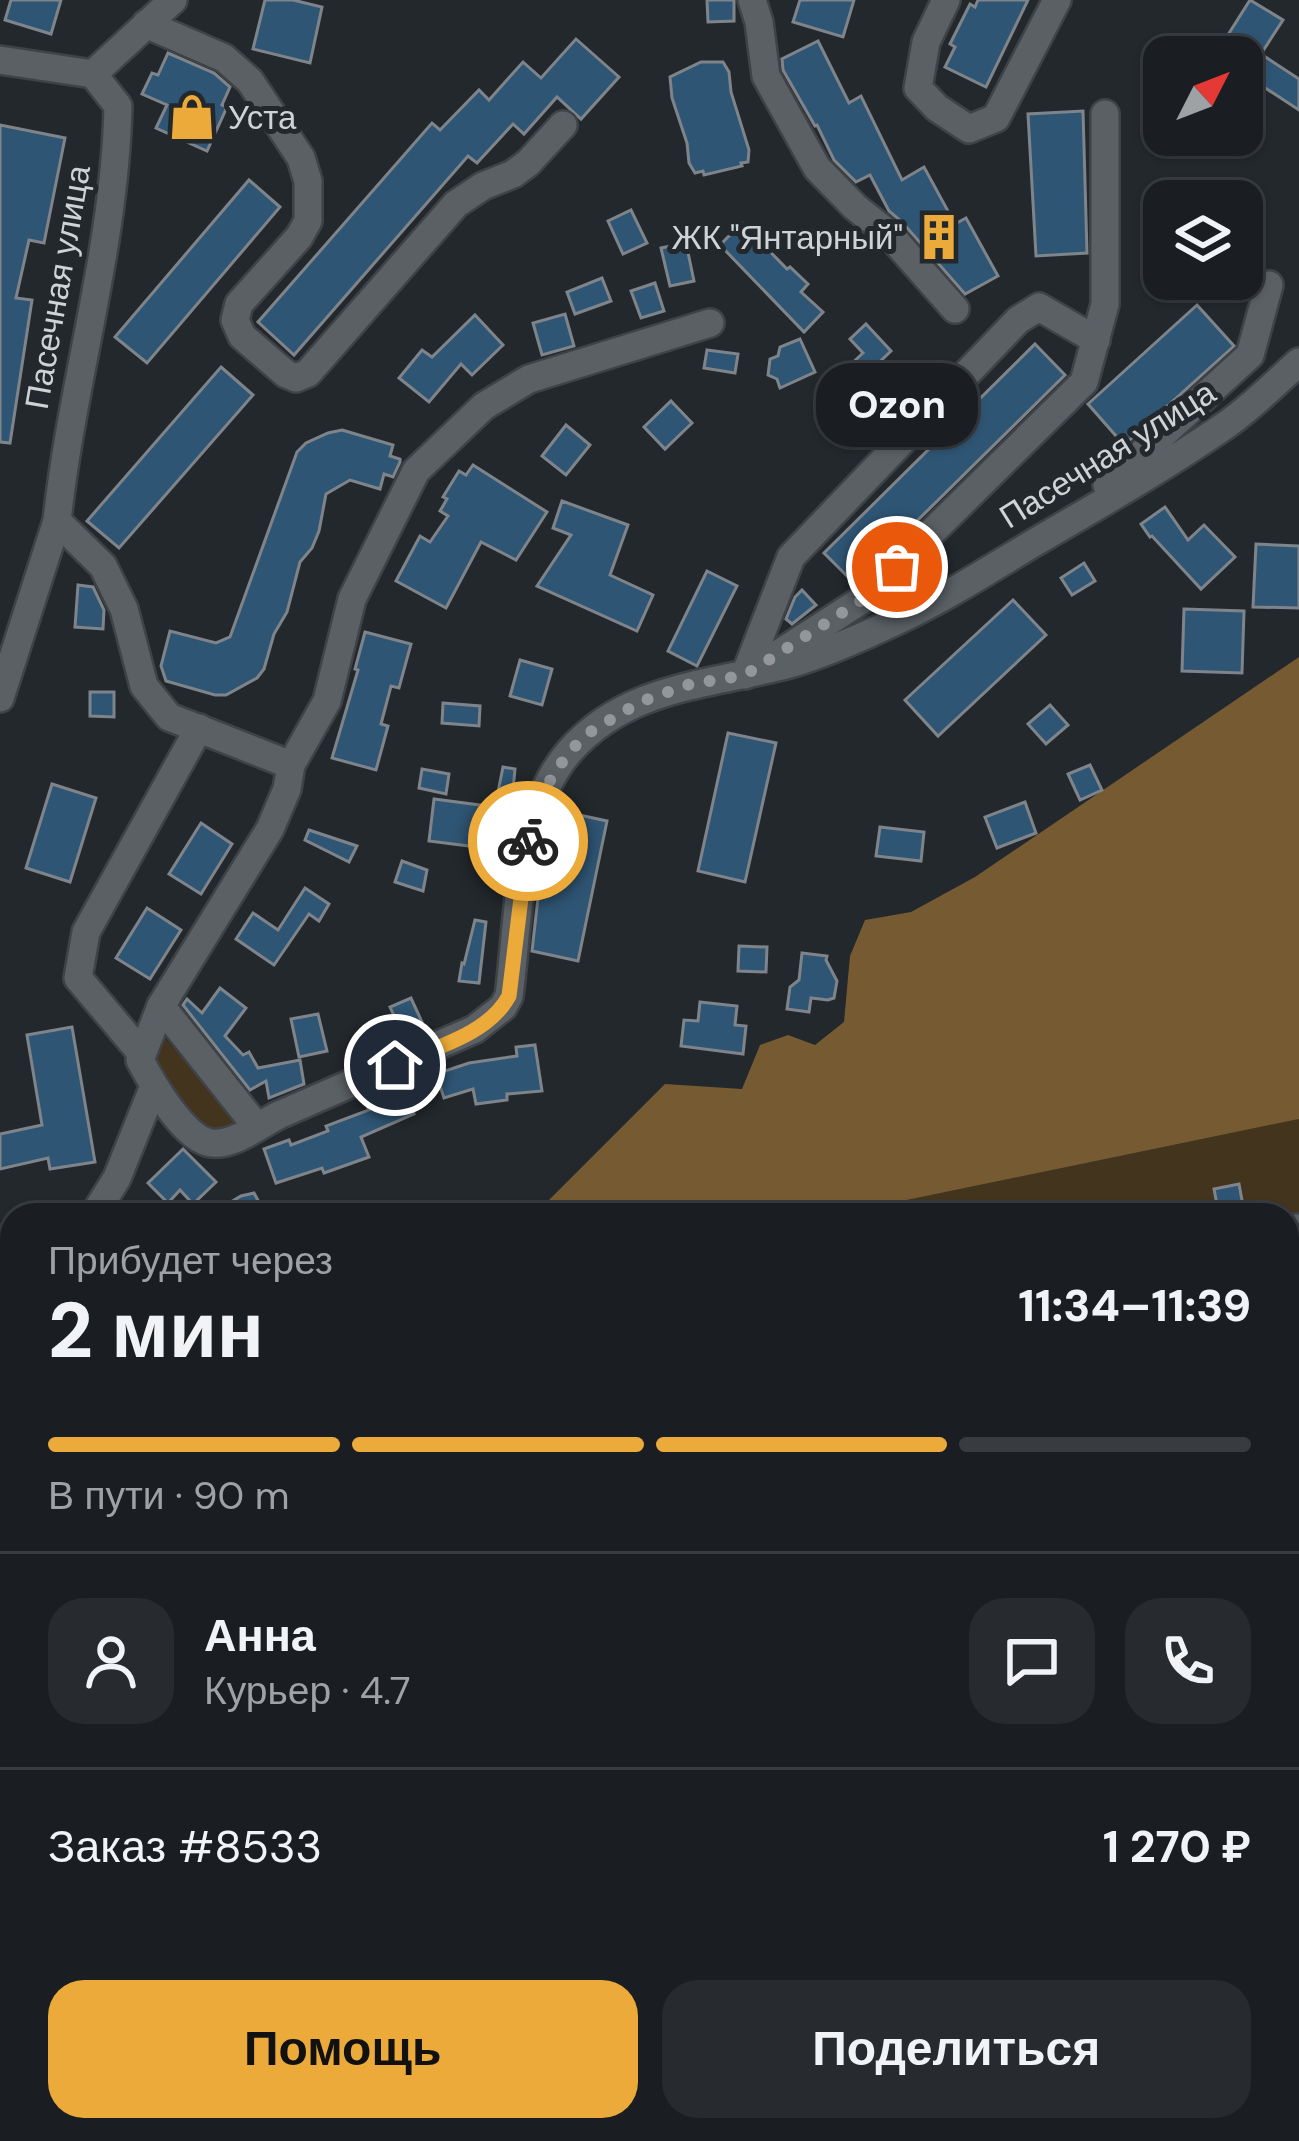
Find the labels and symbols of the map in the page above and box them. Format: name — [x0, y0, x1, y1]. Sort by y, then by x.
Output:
north arrow — [1143, 36, 1263, 156]
shop icon: Уста — [167, 92, 217, 142]
place label: Уста — [228, 96, 297, 139]
street label: Пасечная улица — [15, 161, 100, 412]
building icon: ЖК "Янтарный" — [914, 212, 964, 262]
place label: ЖК "Янтарный" — [671, 216, 903, 259]
callout: Ozon — [816, 363, 978, 447]
street label: Пасечная улица — [991, 370, 1224, 538]
pin — [846, 516, 948, 618]
courier — [468, 781, 588, 901]
pin — [344, 1014, 446, 1116]

